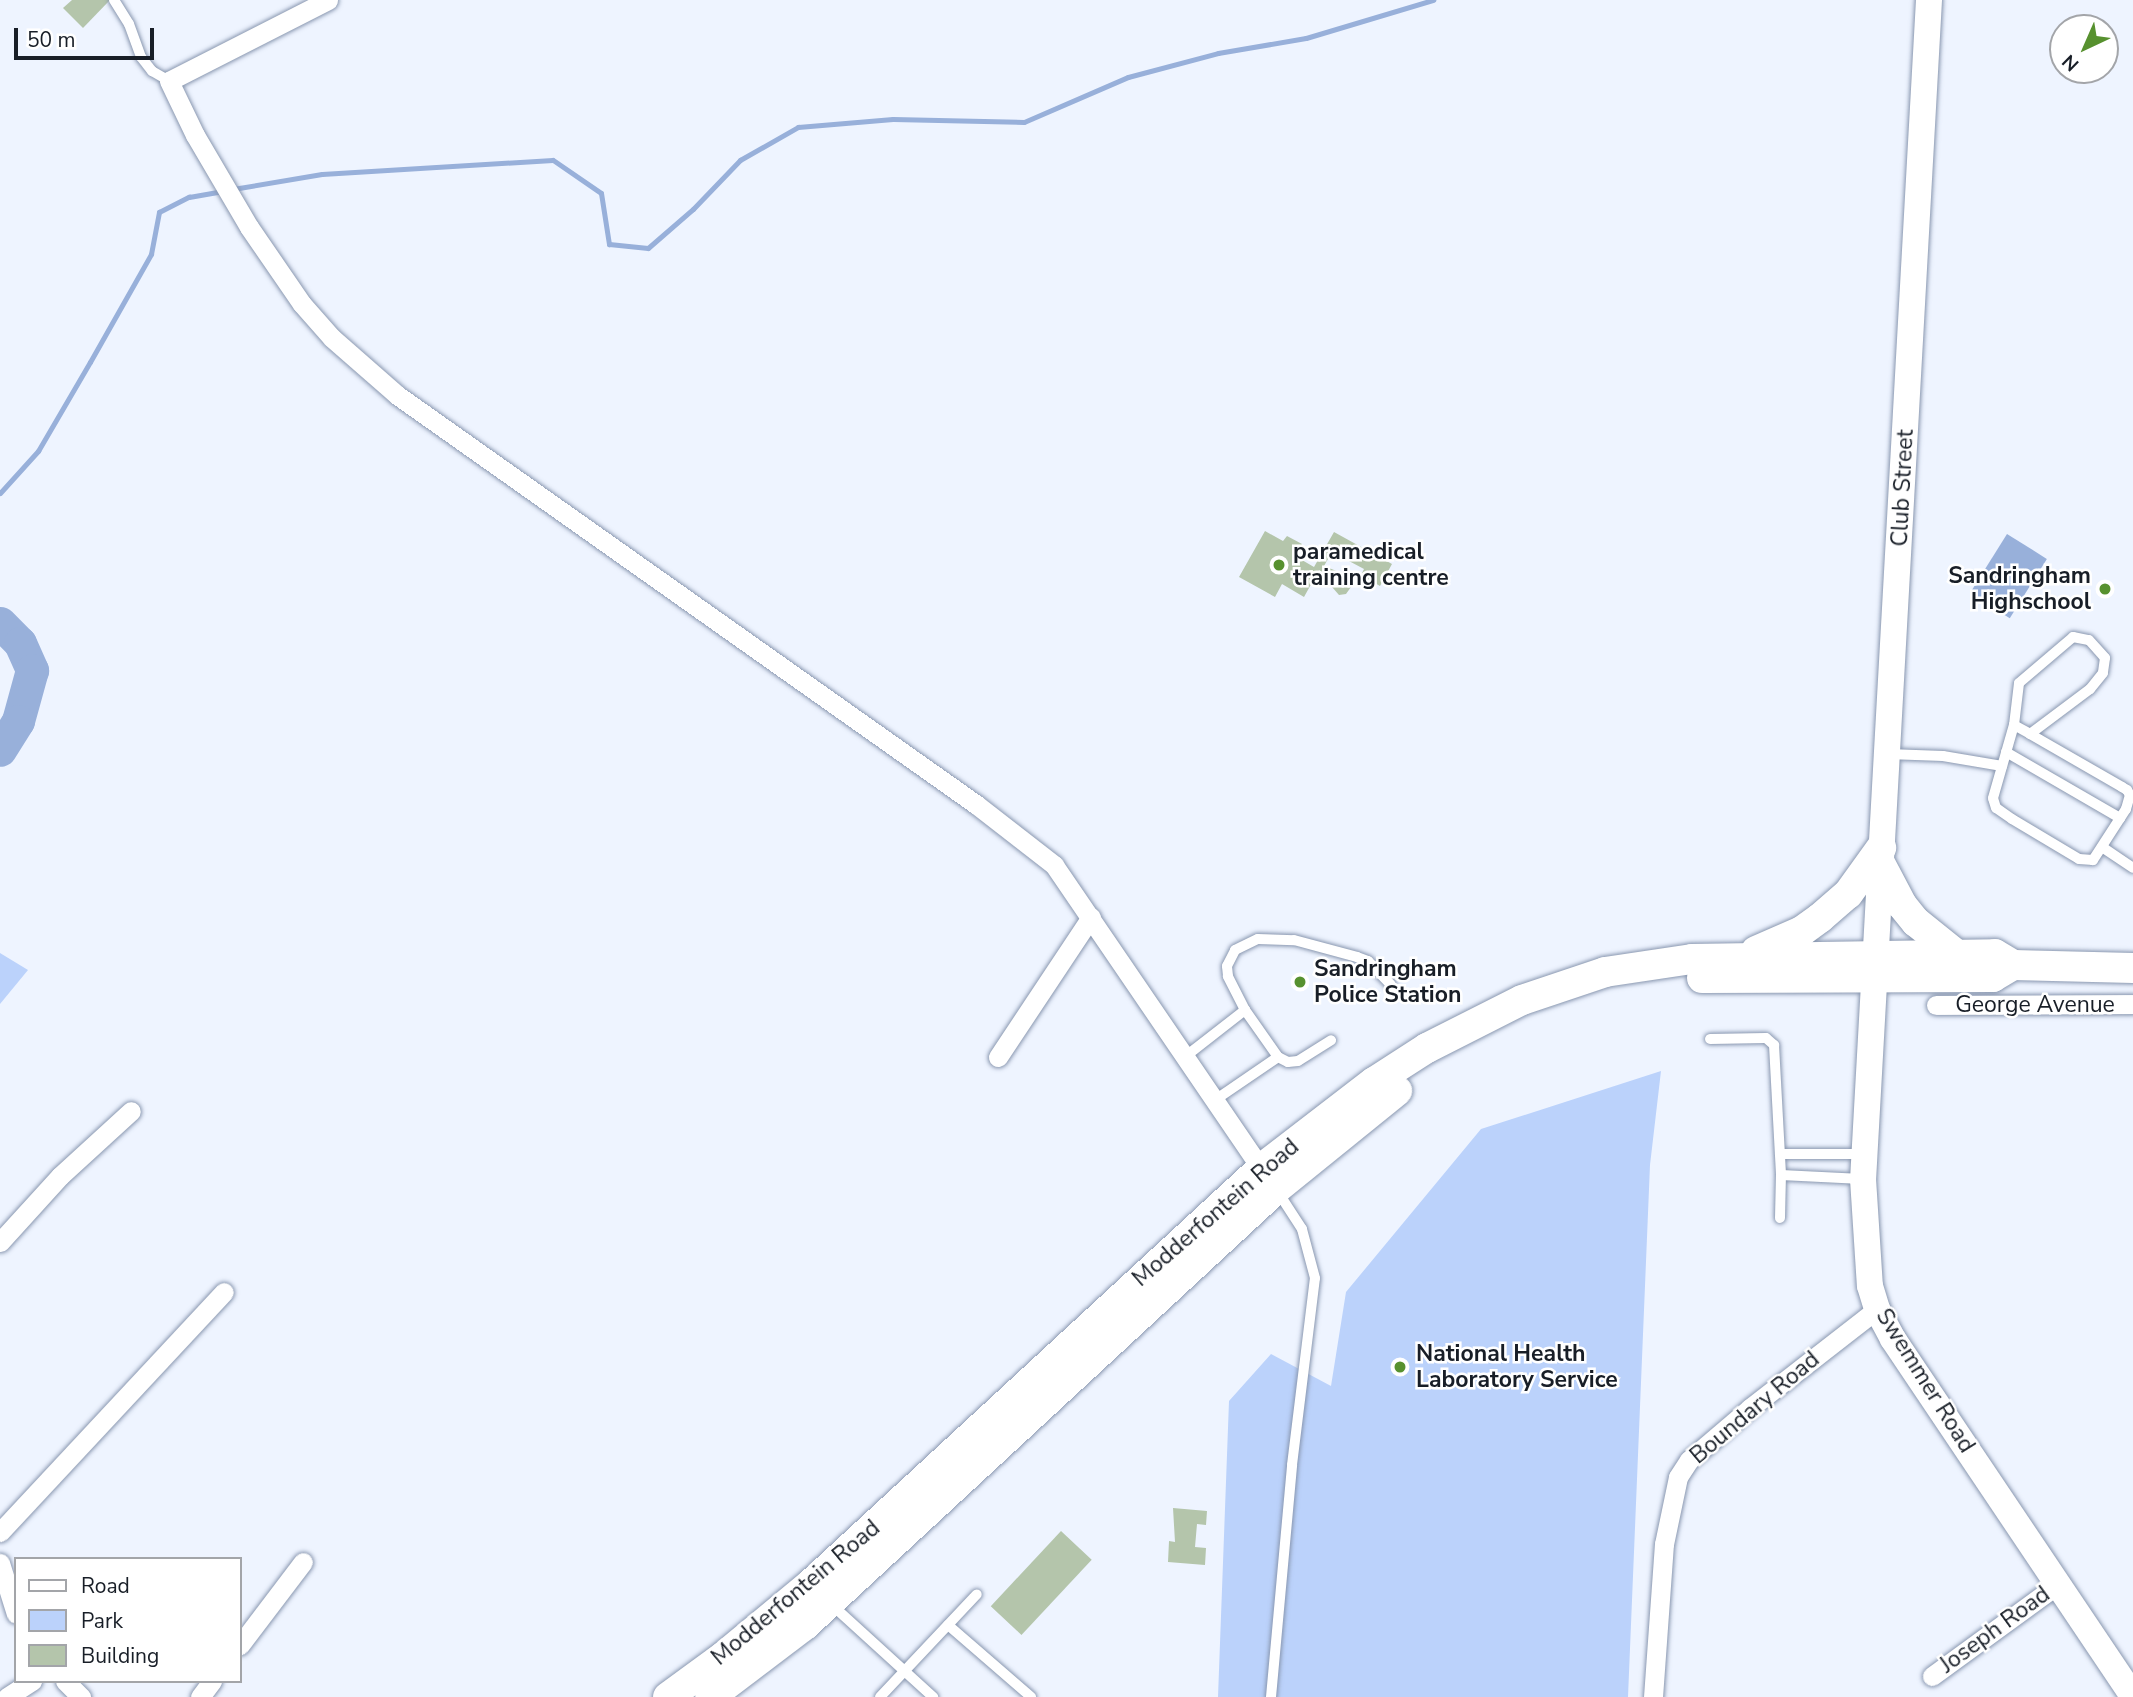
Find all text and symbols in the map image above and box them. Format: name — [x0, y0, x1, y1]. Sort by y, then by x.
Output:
scale bar — [18, 14, 158, 58]
north arrow — [2049, 14, 2119, 84]
text: 50 m — [27, 26, 76, 54]
text: N — [2057, 48, 2085, 77]
street label: Club Street — [1886, 429, 1920, 547]
place label: paramedical training centre — [1293, 538, 1449, 592]
marker: paramedical training centre — [1271, 557, 1287, 573]
place label: Sandringham Highschool — [1948, 562, 2091, 616]
marker: Sandringham Highschool — [2097, 581, 2113, 597]
place label: Sandringham Police Station — [1314, 955, 1461, 1009]
marker: Sandringham Police Station — [1292, 974, 1308, 990]
street label: George Avenue — [1955, 991, 2115, 1019]
street label: Modderfontein Road — [1127, 1133, 1305, 1293]
street label: Swemmer Road — [1870, 1304, 1980, 1458]
place label: National Health Laboratory Service — [1416, 1340, 1618, 1394]
street label: Boundary Road — [1685, 1346, 1825, 1470]
marker: National Health Laboratory Service — [1390, 1357, 1410, 1377]
street label: Modderfontein Road — [706, 1514, 886, 1672]
legend — [14, 1557, 242, 1683]
text: Road — [81, 1572, 130, 1600]
street label: Joseph Road — [1935, 1581, 2055, 1679]
text: Park — [81, 1607, 123, 1635]
text: Building — [81, 1642, 159, 1670]

